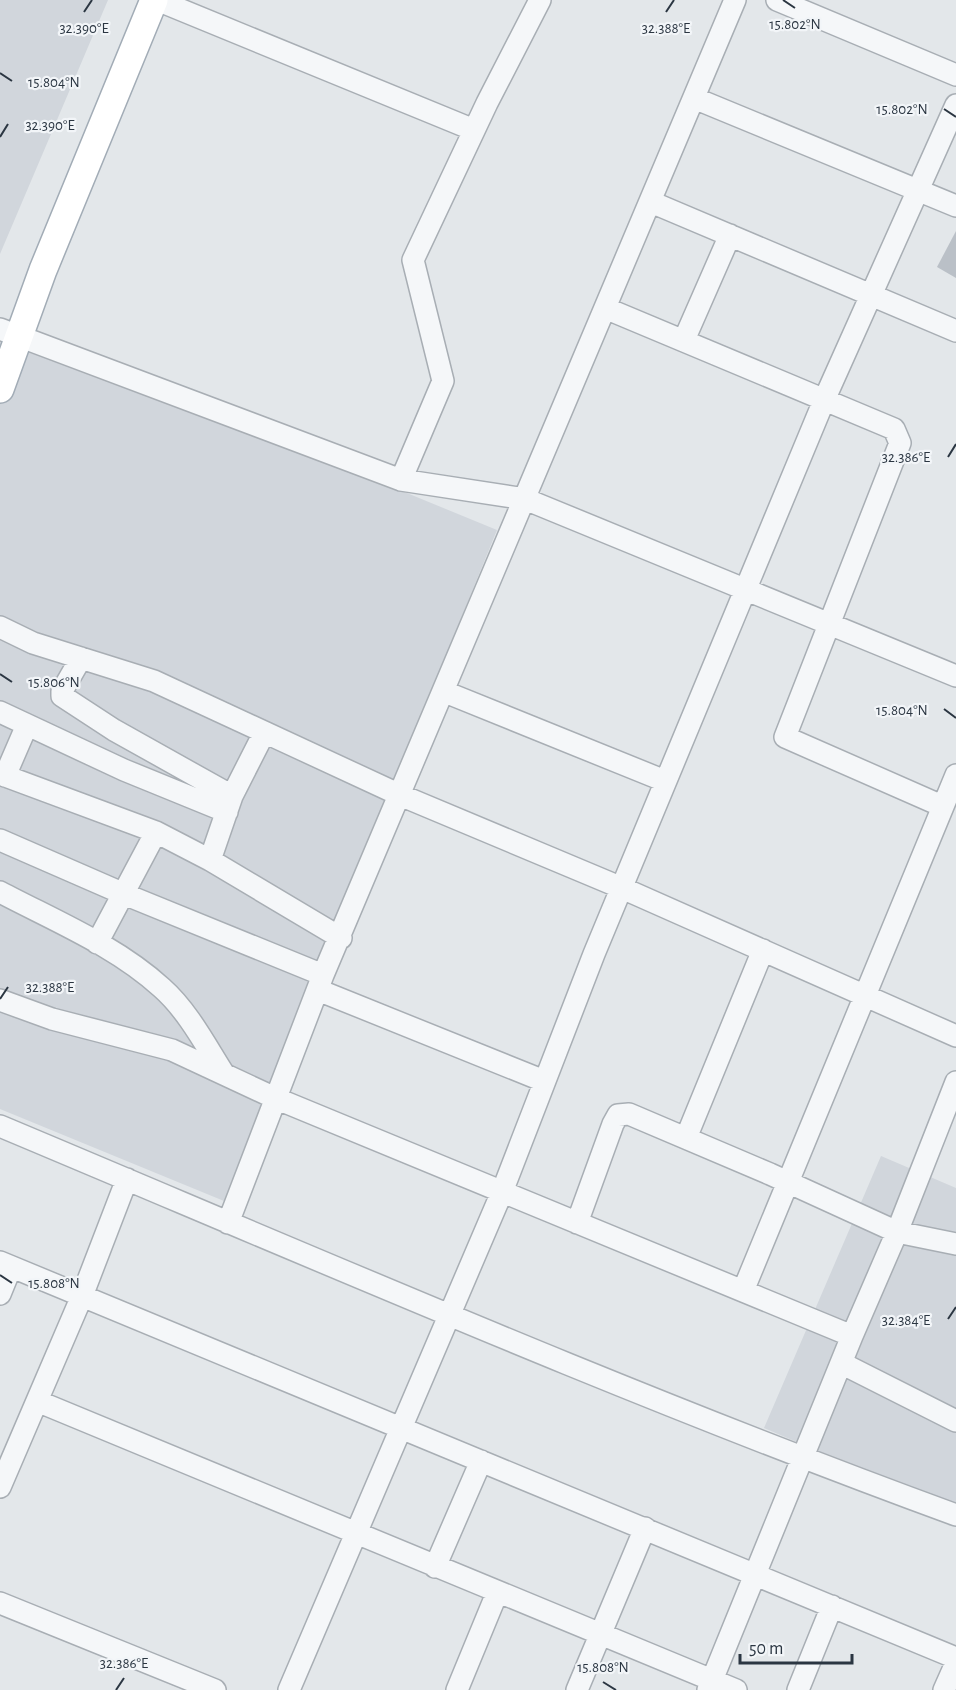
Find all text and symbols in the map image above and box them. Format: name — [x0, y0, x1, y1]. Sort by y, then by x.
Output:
text: 15.802°N — [769, 17, 821, 32]
text: 32.390°E — [59, 21, 109, 36]
text: 32.388°E — [642, 21, 690, 36]
text: 15.804°N — [28, 75, 80, 90]
text: 15.802°N — [876, 102, 928, 117]
text: 32.390°E — [25, 118, 75, 133]
text: 32.386°E — [882, 450, 930, 465]
text: 15.806°N — [28, 675, 80, 690]
text: 15.804°N — [876, 703, 928, 718]
text: 32.388°E — [26, 980, 74, 995]
text: 15.808°N — [28, 1276, 80, 1291]
text: 32.384°E — [882, 1313, 930, 1328]
scale bar — [740, 1627, 852, 1665]
text: 50 m — [749, 1640, 783, 1658]
text: 32.386°E — [100, 1656, 148, 1671]
text: 15.808°N — [577, 1660, 629, 1675]

